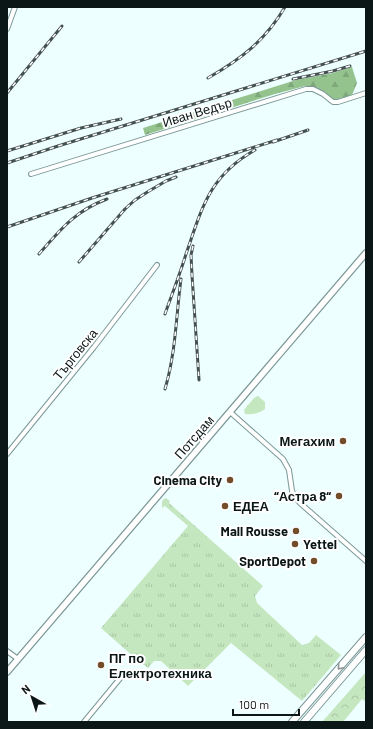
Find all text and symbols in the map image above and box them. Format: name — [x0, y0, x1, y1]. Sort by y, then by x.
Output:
street label: Иван Ведър — [161, 94, 233, 130]
street label: Търговска — [49, 324, 101, 383]
street label: Потсдам — [171, 412, 217, 462]
place label: Мегахим — [279, 433, 335, 449]
marker: Мегахим — [338, 436, 348, 446]
place label: Cinema City — [154, 472, 222, 488]
marker: Cinema City — [225, 475, 235, 485]
place label: “Астра 8“ — [274, 488, 331, 504]
marker: “Астра 8“ — [334, 491, 344, 501]
place label: ЕДЕА — [233, 498, 270, 514]
marker: ЕДЕА — [220, 501, 230, 511]
place label: Mall Rousse — [221, 523, 288, 539]
marker: Mall Rousse — [291, 526, 301, 536]
place label: Yettel — [303, 536, 337, 552]
marker: Yettel — [290, 539, 300, 549]
place label: SportDepot — [239, 553, 306, 569]
marker: SportDepot — [309, 556, 319, 566]
place label: ПГ по Електротехника — [109, 650, 212, 681]
marker: ПГ по Електротехника — [96, 660, 106, 670]
one-way arrow — [338, 662, 345, 669]
north arrow — [12, 677, 52, 717]
text: N — [18, 681, 32, 696]
scale bar — [233, 691, 299, 717]
text: 100 m — [239, 697, 269, 711]

